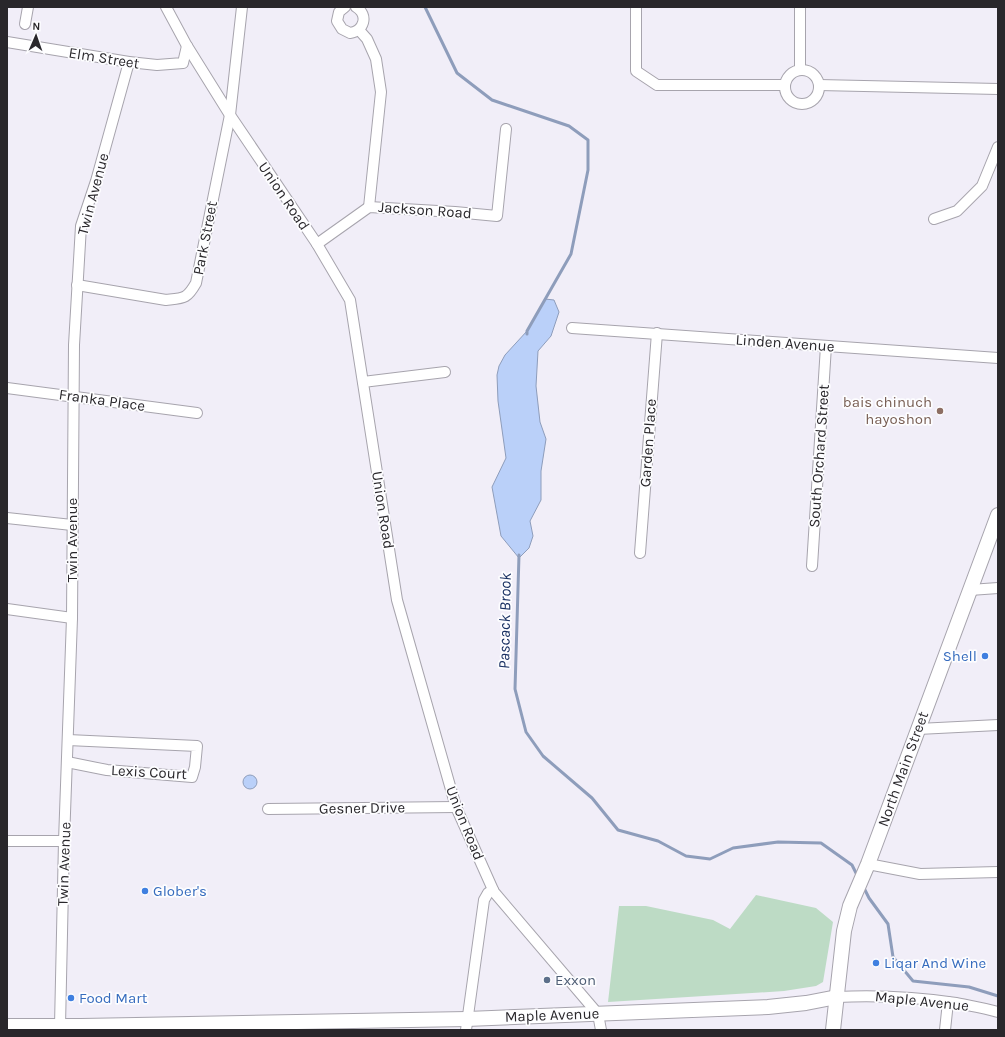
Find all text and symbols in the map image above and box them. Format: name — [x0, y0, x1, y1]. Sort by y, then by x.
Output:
north arrow — [16, 16, 56, 56]
text: N — [32, 20, 41, 33]
street label: Elm Street — [67, 44, 141, 73]
street label: Twin Avenue — [73, 151, 113, 237]
street label: Union Road — [255, 158, 313, 234]
street label: Jackson Road — [378, 198, 472, 222]
street label: Park Street — [189, 199, 221, 277]
street label: Linden Avenue — [735, 331, 835, 355]
street label: South Orchard Street — [805, 383, 833, 528]
street label: Franka Place — [58, 385, 146, 415]
place label: bais chinuch hayoshon — [843, 393, 932, 428]
street label: Garden Place — [636, 398, 660, 488]
marker: bais chinuch hayoshon — [935, 406, 945, 416]
street label: Union Road — [368, 470, 398, 550]
street label: Twin Avenue — [63, 498, 81, 582]
water label: Pascack Brook — [494, 572, 515, 669]
place label: Shell — [943, 647, 977, 665]
marker: Shell — [980, 651, 990, 661]
street label: North Main Street — [874, 709, 932, 829]
street label: Lexis Court — [111, 761, 188, 783]
street label: Union Road — [442, 783, 488, 863]
street label: Gesner Drive — [319, 798, 405, 818]
street label: Twin Avenue — [54, 821, 74, 907]
place label: Glober's — [153, 882, 207, 900]
marker: Glober's — [140, 886, 150, 896]
place label: Liqar And Wine — [884, 954, 986, 972]
marker: Liqar And Wine — [871, 958, 881, 968]
place label: Exxon — [555, 971, 596, 989]
marker: Exxon — [542, 975, 552, 985]
street label: Maple Avenue — [874, 987, 970, 1015]
place label: Food Mart — [79, 989, 148, 1007]
marker: Food Mart — [66, 993, 76, 1003]
street label: Maple Avenue — [504, 1004, 600, 1026]

